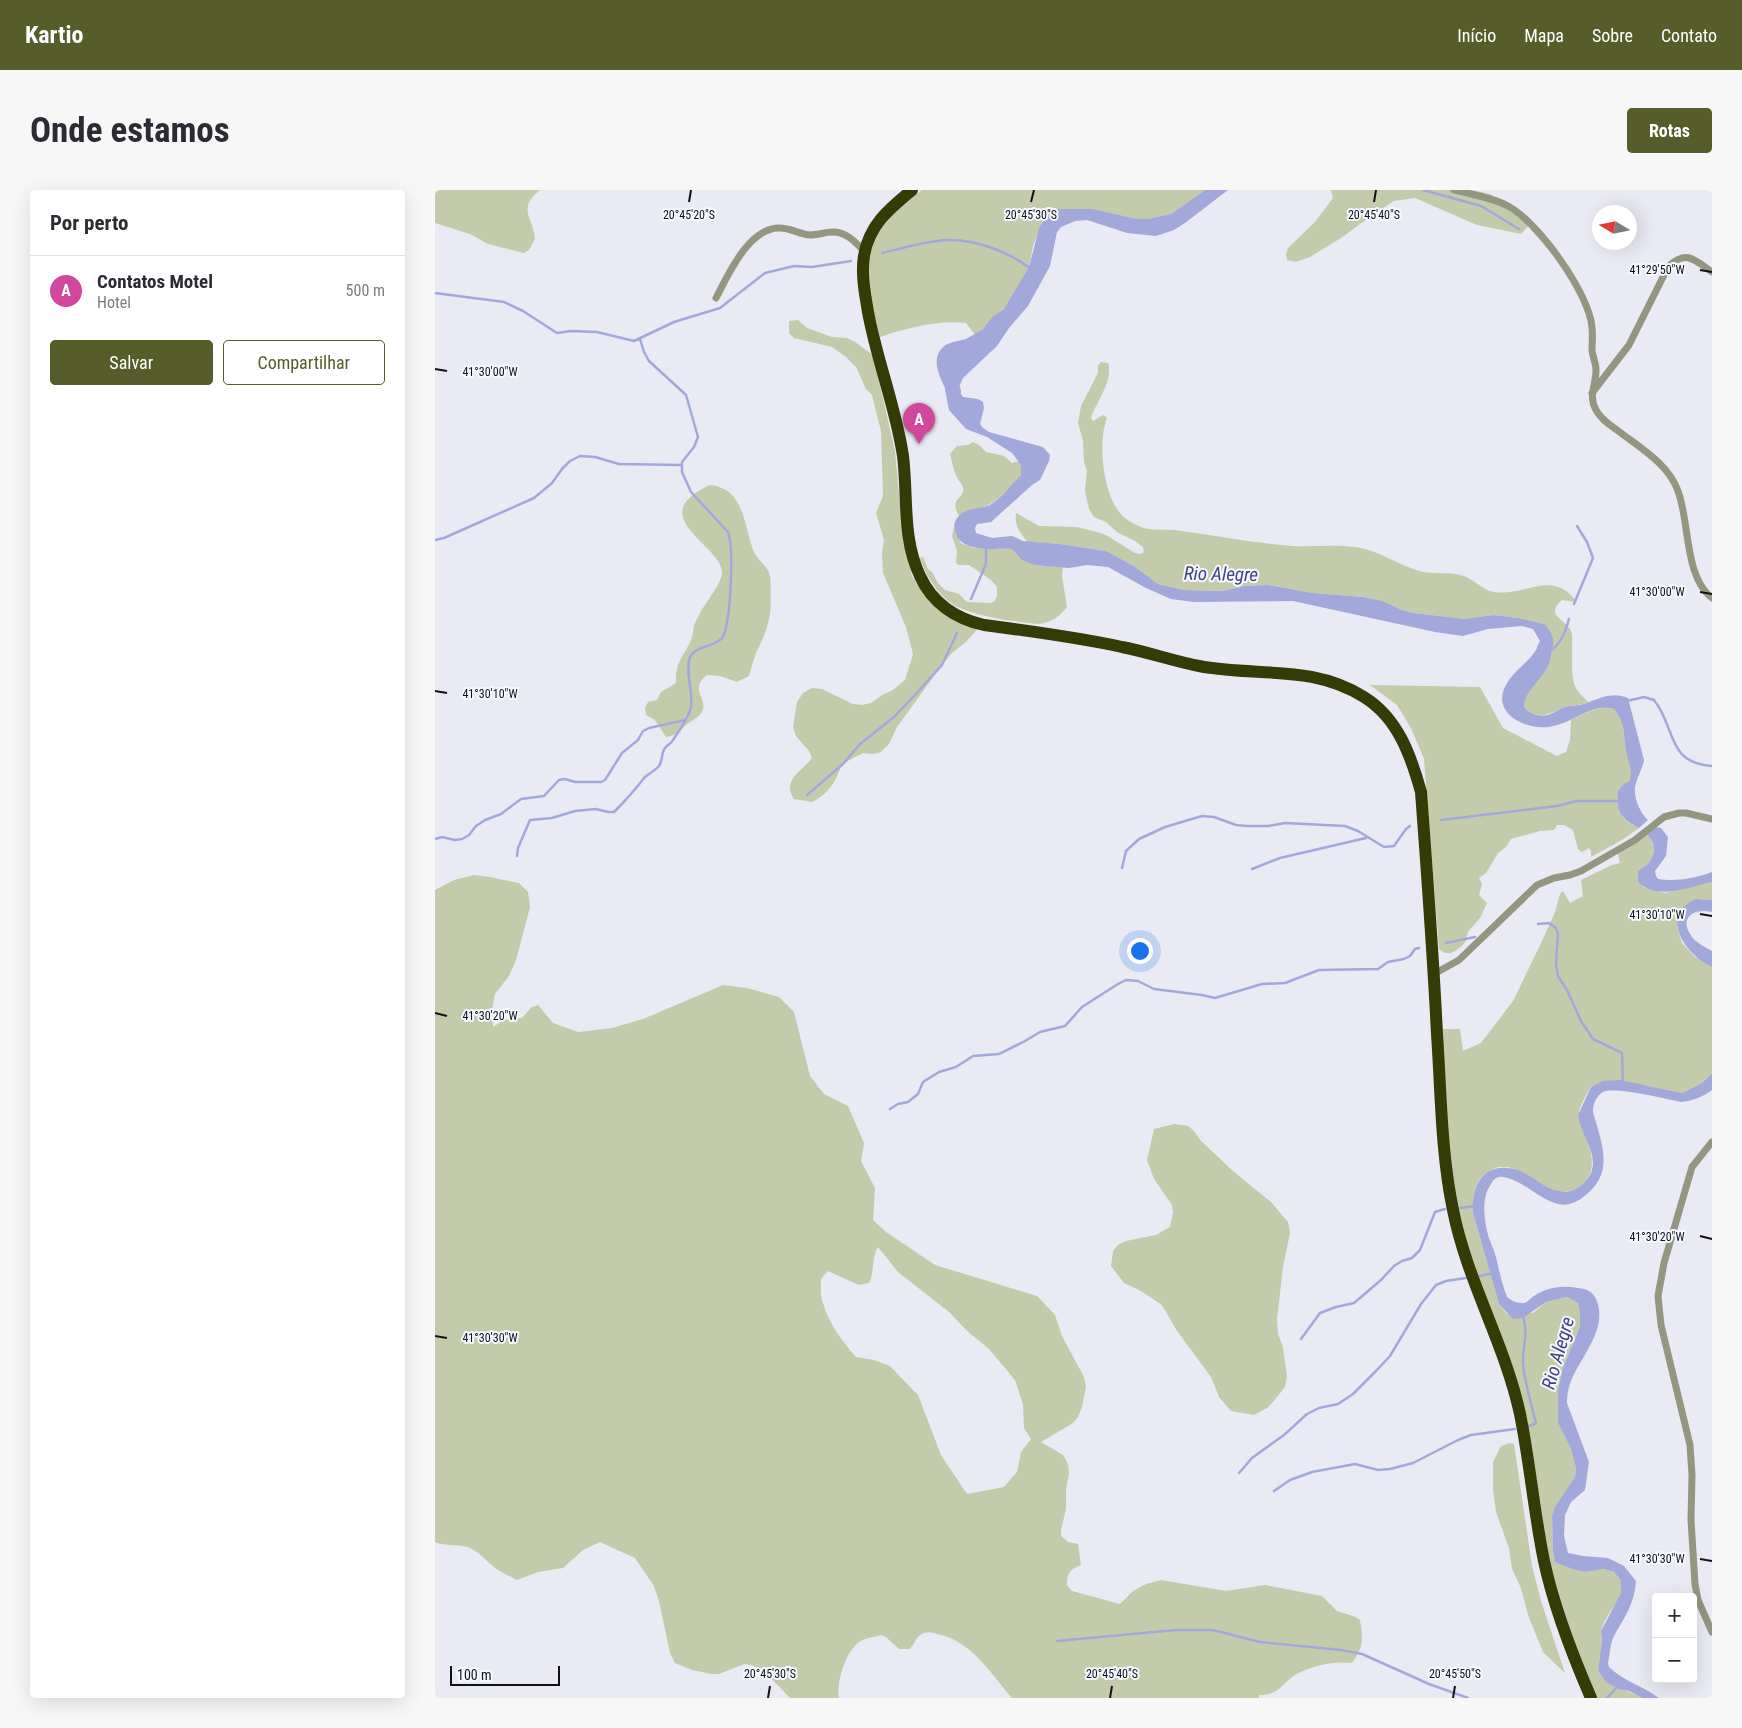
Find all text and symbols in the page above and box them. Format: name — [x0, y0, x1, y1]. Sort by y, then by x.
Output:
text: Kartio — [25, 21, 83, 49]
text: Início — [1457, 25, 1496, 46]
text: Mapa — [1524, 25, 1564, 46]
text: Sobre — [1592, 25, 1633, 46]
text: Contato — [1661, 25, 1717, 46]
button: Rotas — [1627, 108, 1712, 153]
text: Onde estamos — [30, 110, 230, 151]
north arrow — [1592, 205, 1637, 250]
text: 20°45'20"S — [663, 208, 715, 222]
text: 20°45'30"S — [1005, 208, 1057, 222]
text: 20°45'40"S — [1348, 208, 1400, 222]
text: Por perto — [50, 211, 129, 235]
text: 41°29'50"W — [1629, 263, 1685, 277]
text: Contatos Motel — [97, 270, 213, 293]
text: A — [61, 281, 71, 300]
text: 500 m — [346, 281, 385, 300]
text: Hotel — [97, 293, 131, 312]
button: Salvar — [50, 340, 213, 385]
button: Compartilhar — [223, 340, 385, 385]
text: 41°30'00"W — [462, 365, 518, 379]
pin: A — [903, 403, 935, 444]
water label: Rio Alegre — [1184, 562, 1258, 586]
text: 41°30'00"W — [1629, 585, 1685, 599]
text: 41°30'10"W — [462, 687, 518, 701]
text: 41°30'10"W — [1629, 908, 1685, 922]
your location — [1127, 938, 1153, 964]
text: 41°30'20"W — [462, 1009, 518, 1023]
text: 41°30'20"W — [1629, 1230, 1685, 1244]
water label: Rio Alegre — [1537, 1314, 1579, 1392]
text: 41°30'30"W — [462, 1331, 518, 1345]
text: 41°30'30"W — [1629, 1552, 1685, 1566]
map controls — [1652, 1593, 1697, 1683]
button: + — [1652, 1593, 1697, 1638]
button: − — [1652, 1638, 1697, 1683]
scale bar — [450, 1663, 560, 1686]
text: 100 m — [457, 1667, 492, 1683]
text: 20°45'30"S — [744, 1667, 796, 1681]
text: 20°45'40"S — [1086, 1667, 1138, 1681]
text: 20°45'50"S — [1429, 1667, 1481, 1681]

